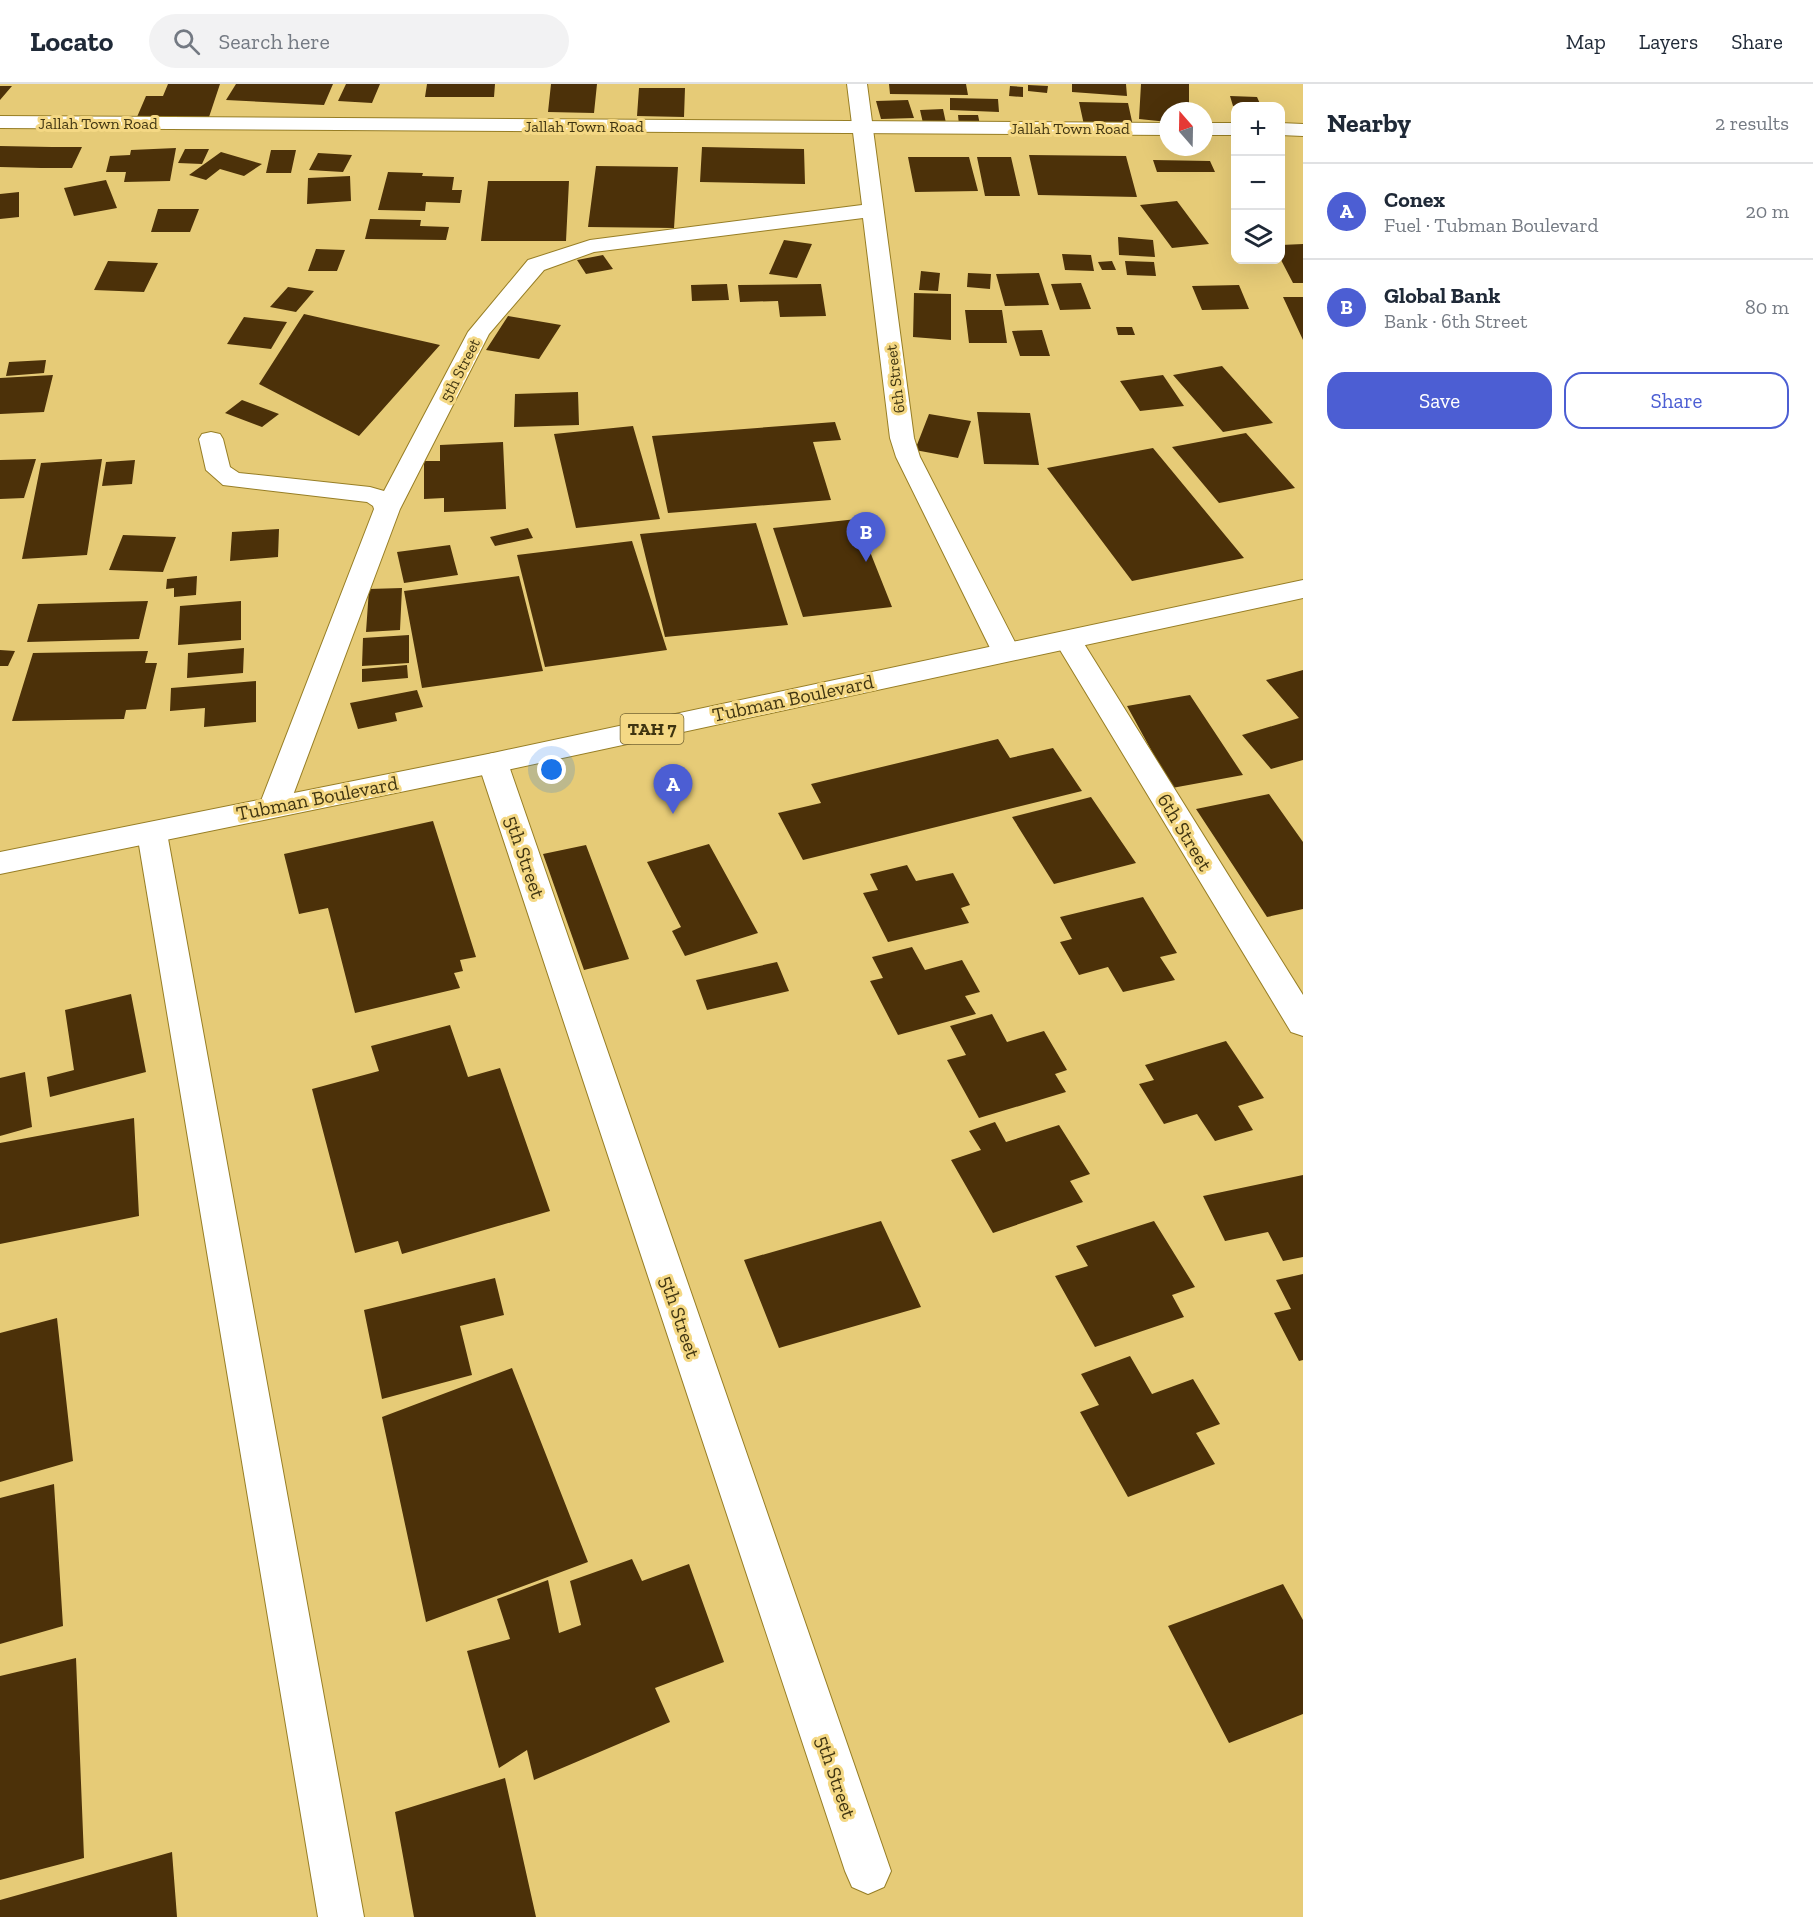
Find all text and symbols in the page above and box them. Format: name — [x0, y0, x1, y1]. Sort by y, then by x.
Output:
search box — [149, 14, 569, 68]
text: Locato — [30, 25, 113, 58]
icon: search — [170, 25, 203, 58]
text: Search here — [218, 28, 330, 55]
text: Map — [1566, 29, 1606, 54]
text: Layers — [1639, 29, 1698, 54]
text: Share — [1731, 29, 1783, 54]
north arrow — [1159, 102, 1213, 156]
map controls — [1231, 102, 1285, 264]
button: + — [1231, 102, 1285, 156]
text: Nearby — [1327, 107, 1411, 139]
text: 2 results — [1715, 111, 1789, 135]
street label: Jallah Town Road — [38, 114, 158, 133]
street label: Jallah Town Road — [524, 117, 644, 136]
street label: Jallah Town Road — [1010, 119, 1130, 138]
button: − — [1231, 156, 1285, 210]
text: Conex — [1384, 186, 1445, 213]
text: A — [1340, 199, 1353, 223]
text: 20 m — [1745, 199, 1789, 223]
button: layers — [1231, 210, 1285, 264]
text: Fuel · Tubman Boulevard — [1384, 213, 1599, 237]
text: Global Bank — [1384, 282, 1500, 309]
text: B — [1340, 295, 1353, 319]
text: 80 m — [1745, 295, 1789, 319]
text: Bank · 6th Street — [1384, 309, 1527, 333]
street label: 5th Street — [436, 335, 484, 405]
street label: 6th Street — [881, 344, 909, 414]
button: Save — [1327, 372, 1552, 429]
button: Share — [1564, 372, 1789, 429]
pin: B — [846, 512, 886, 562]
street label: Tubman Boulevard — [710, 669, 876, 727]
road number: TAH 7 — [620, 714, 684, 744]
your location — [537, 755, 566, 784]
pin: A — [654, 764, 692, 814]
street label: Tubman Boulevard — [234, 771, 400, 825]
street label: 6th Street — [1152, 789, 1218, 876]
street label: 5th Street — [500, 812, 551, 902]
street label: 5th Street — [655, 1272, 706, 1362]
street label: 5th Street — [811, 1732, 862, 1822]

